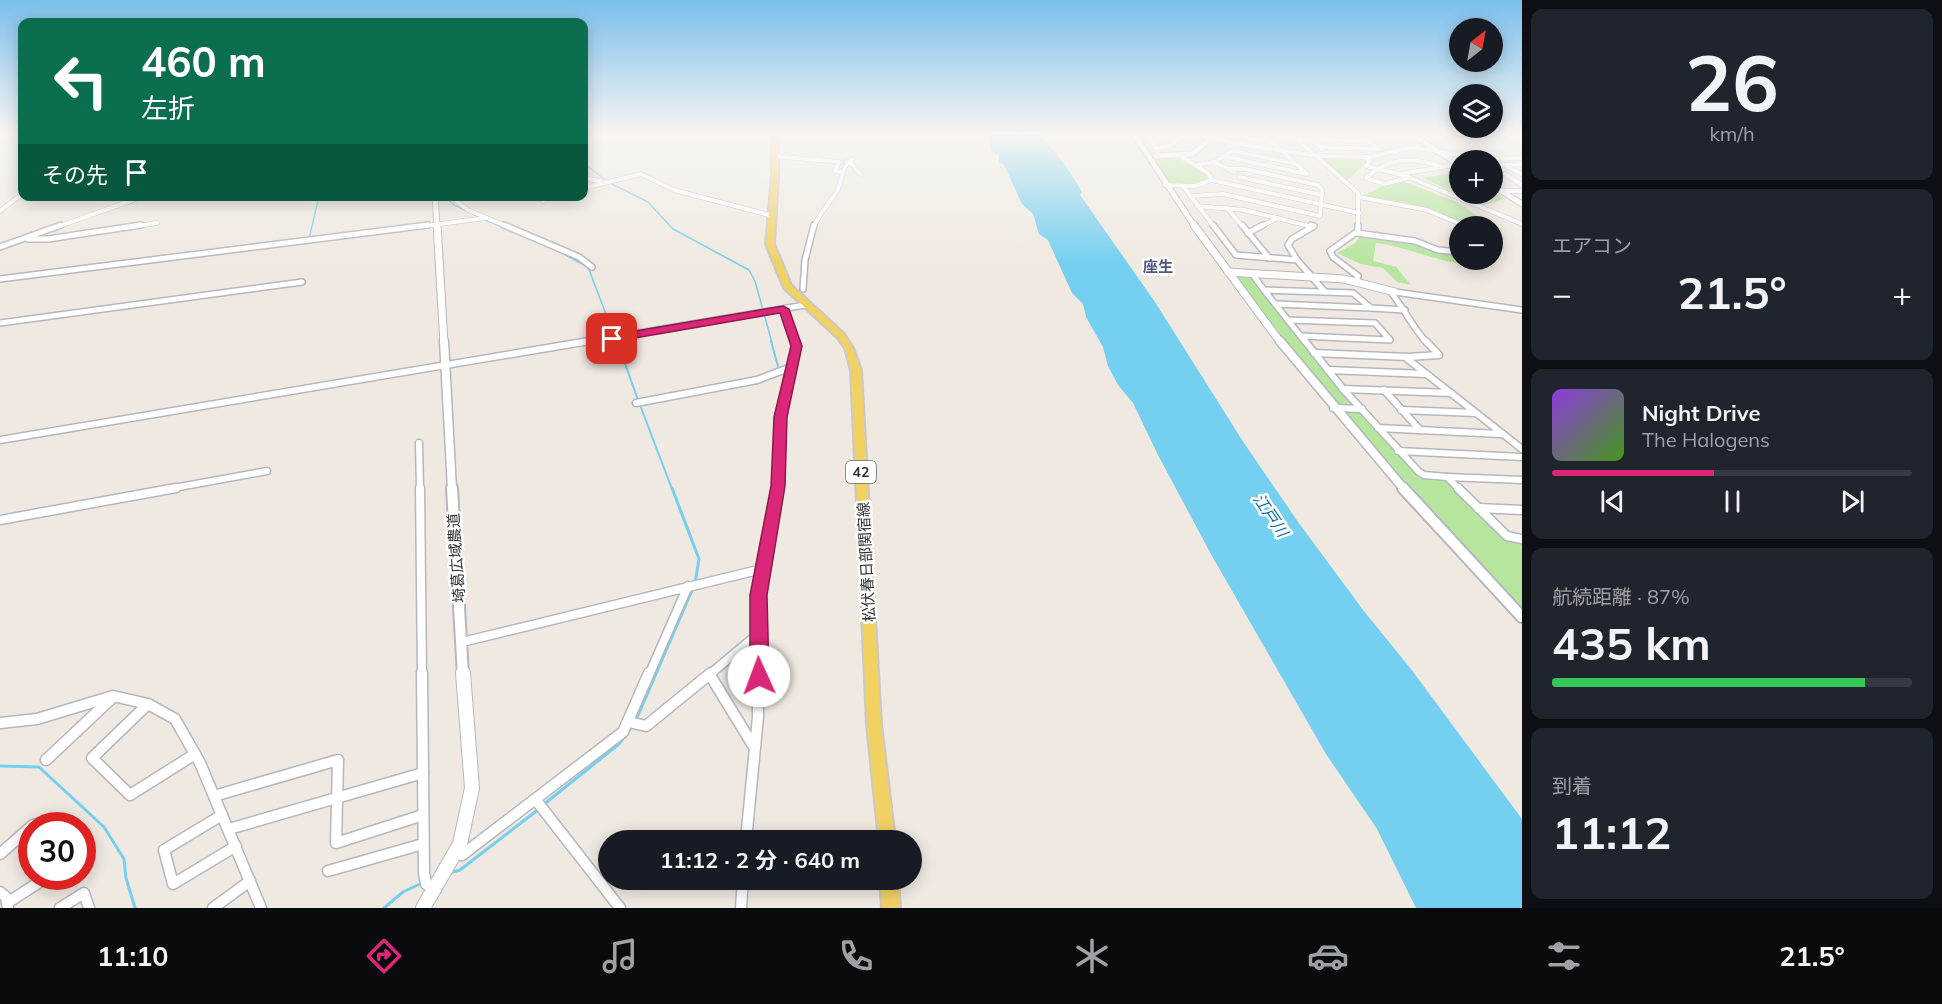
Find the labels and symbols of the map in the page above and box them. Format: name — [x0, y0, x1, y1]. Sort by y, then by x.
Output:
north arrow — [1449, 18, 1503, 72]
district label: 座生 — [1143, 257, 1173, 276]
pin — [586, 313, 637, 364]
road number: 42 — [846, 461, 876, 483]
water label: 江戸川 — [1249, 490, 1294, 542]
street label: 松伏春日部関宿線 — [853, 502, 879, 622]
street label: 埼葛広域農道 — [443, 512, 469, 604]
position arrow — [727, 644, 791, 708]
speed limit sign: 30 — [18, 812, 96, 890]

